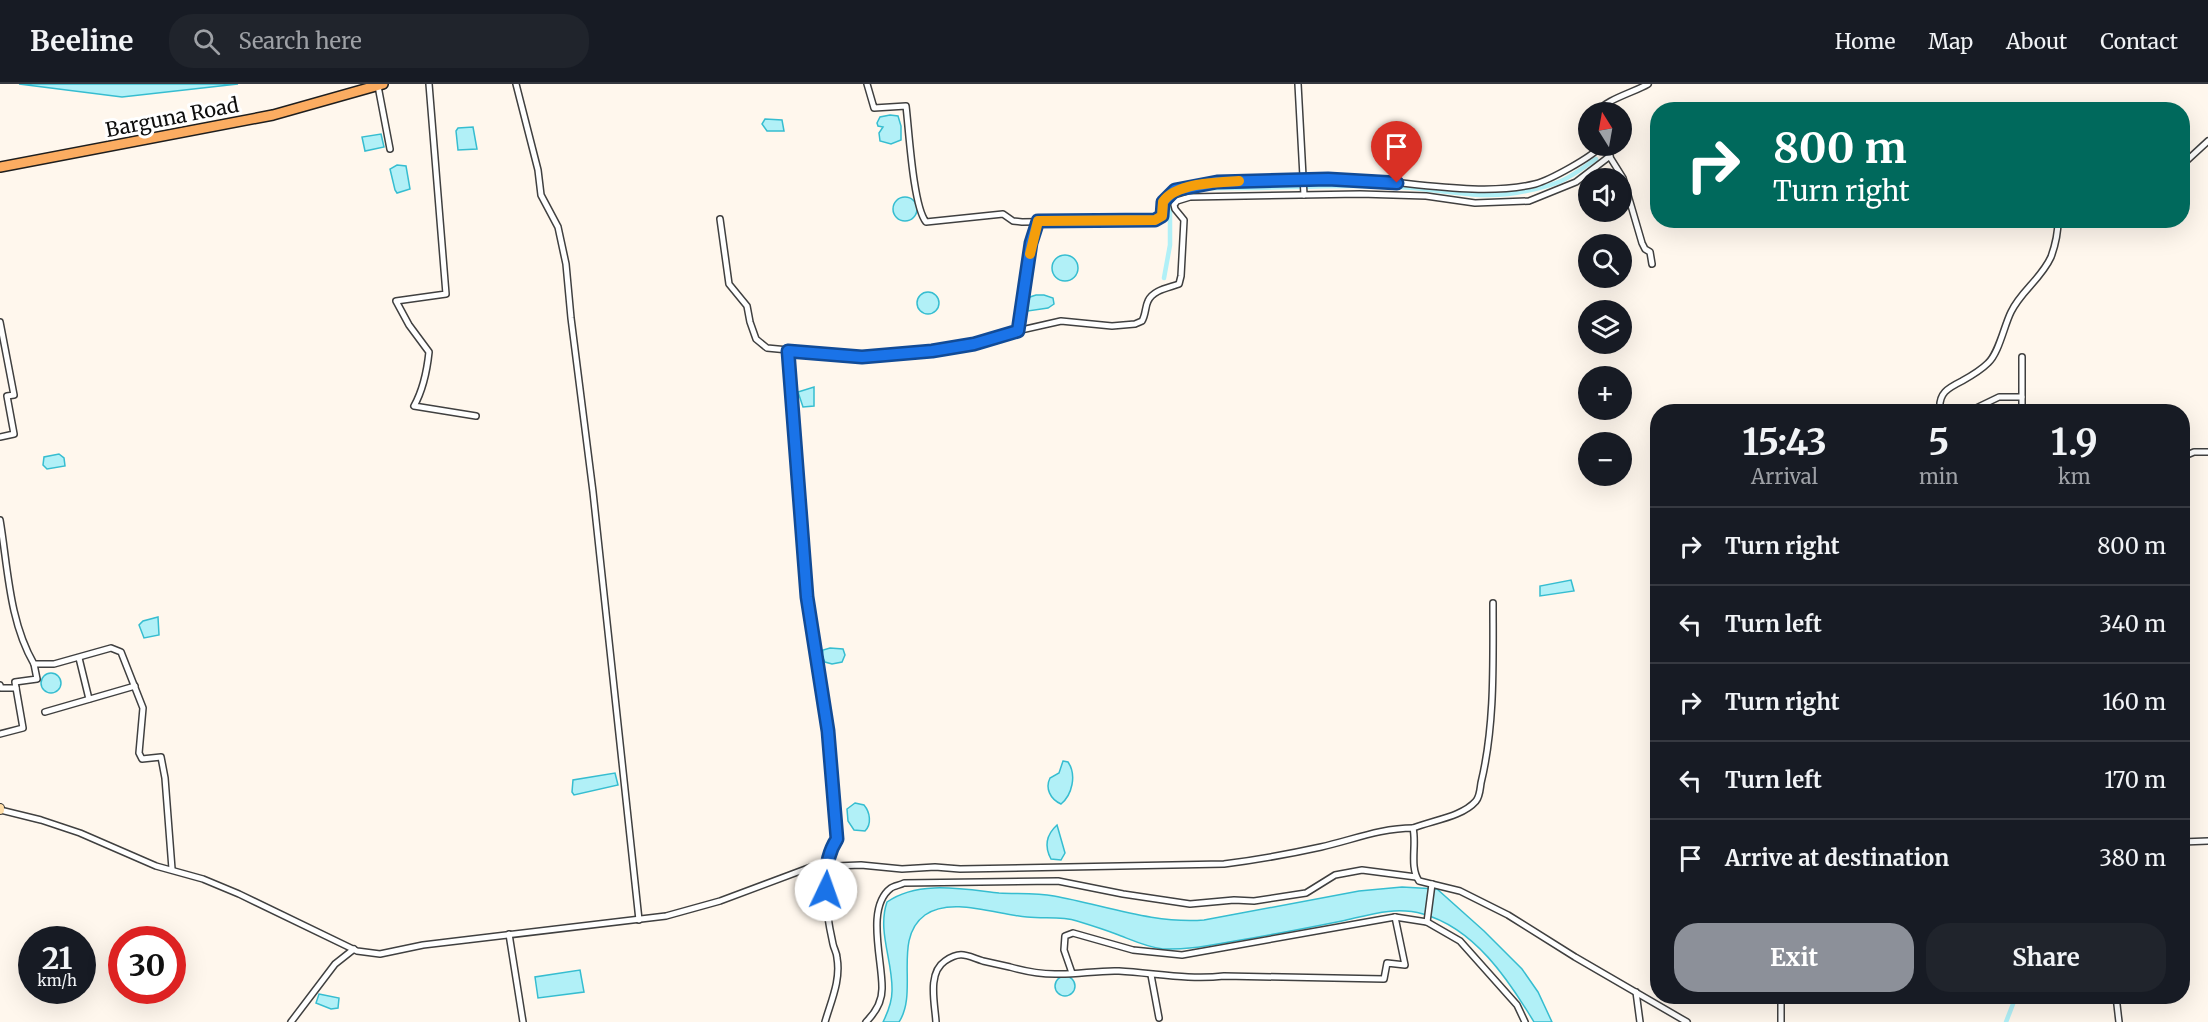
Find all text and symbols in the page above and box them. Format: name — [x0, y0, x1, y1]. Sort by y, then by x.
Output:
search box — [169, 14, 589, 68]
text: Beeline — [30, 23, 133, 59]
icon: search — [190, 25, 223, 58]
text: Search here — [238, 27, 362, 55]
text: Home — [1835, 28, 1895, 55]
text: Map — [1928, 28, 1973, 55]
text: About — [2006, 28, 2067, 55]
text: Contact — [2100, 28, 2178, 55]
street label: Barguna Road — [103, 92, 241, 142]
north arrow — [1578, 102, 1632, 156]
map controls — [1578, 102, 1632, 486]
pin — [1371, 121, 1422, 183]
text: 800 m — [1773, 122, 1907, 174]
icon: right — [1674, 126, 1752, 204]
icon: arrive — [1380, 130, 1413, 163]
button: sound — [1578, 168, 1632, 222]
text: Turn right — [1773, 174, 1910, 208]
button: search — [1578, 234, 1632, 288]
button: layers — [1578, 300, 1632, 354]
button: + — [1578, 366, 1632, 420]
text: 15:43 — [1742, 420, 1827, 465]
text: 5 — [1928, 420, 1949, 465]
text: 1.9 — [2051, 420, 2098, 465]
button: − — [1578, 432, 1632, 486]
text: Arrival — [1751, 464, 1818, 489]
text: min — [1919, 464, 1959, 489]
text: km — [2058, 464, 2091, 489]
icon: right — [1674, 530, 1707, 563]
text: Turn right — [1725, 532, 1839, 560]
text: 800 m — [2097, 532, 2166, 560]
icon: left — [1674, 608, 1707, 641]
text: Turn left — [1725, 610, 1822, 638]
text: 340 m — [2099, 610, 2166, 638]
icon: right — [1674, 686, 1707, 719]
text: Turn right — [1725, 688, 1839, 716]
text: 160 m — [2102, 688, 2166, 716]
icon: left — [1674, 764, 1707, 797]
text: Turn left — [1725, 766, 1822, 794]
text: 170 m — [2104, 766, 2166, 794]
icon: arrive — [1674, 842, 1707, 875]
text: Arrive at destination — [1725, 844, 1949, 872]
text: 380 m — [2099, 844, 2166, 872]
position arrow — [794, 858, 858, 922]
button: Exit — [1674, 923, 1914, 992]
button: Share — [1926, 923, 2166, 992]
speed limit sign: 30 — [108, 926, 186, 1004]
text: 21 — [42, 939, 72, 977]
text: km/h — [37, 971, 77, 990]

